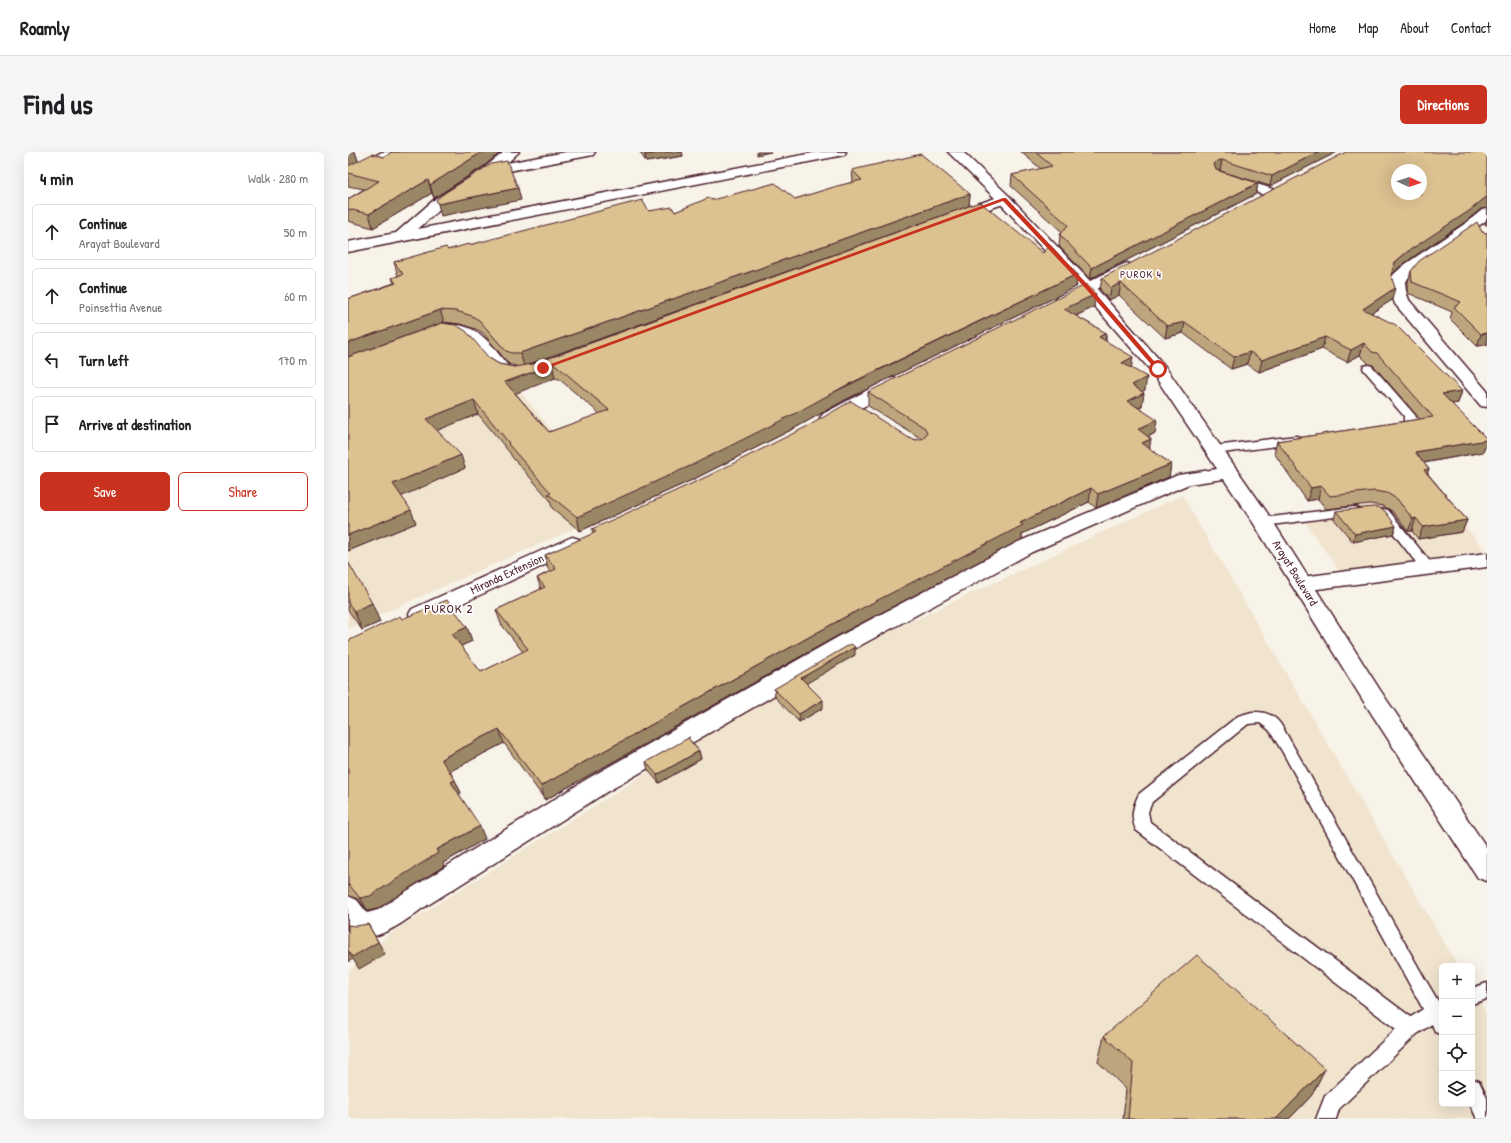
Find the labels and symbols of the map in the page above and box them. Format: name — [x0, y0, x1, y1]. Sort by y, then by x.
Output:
north arrow — [1391, 164, 1427, 200]
district label: PUROK 4 — [1120, 267, 1162, 281]
route end — [534, 359, 552, 377]
route start — [1149, 360, 1167, 378]
street label: Arayat Boulevard — [1269, 537, 1322, 609]
street label: Miranda Extension — [467, 549, 546, 598]
district label: PUROK 2 — [424, 599, 474, 617]

